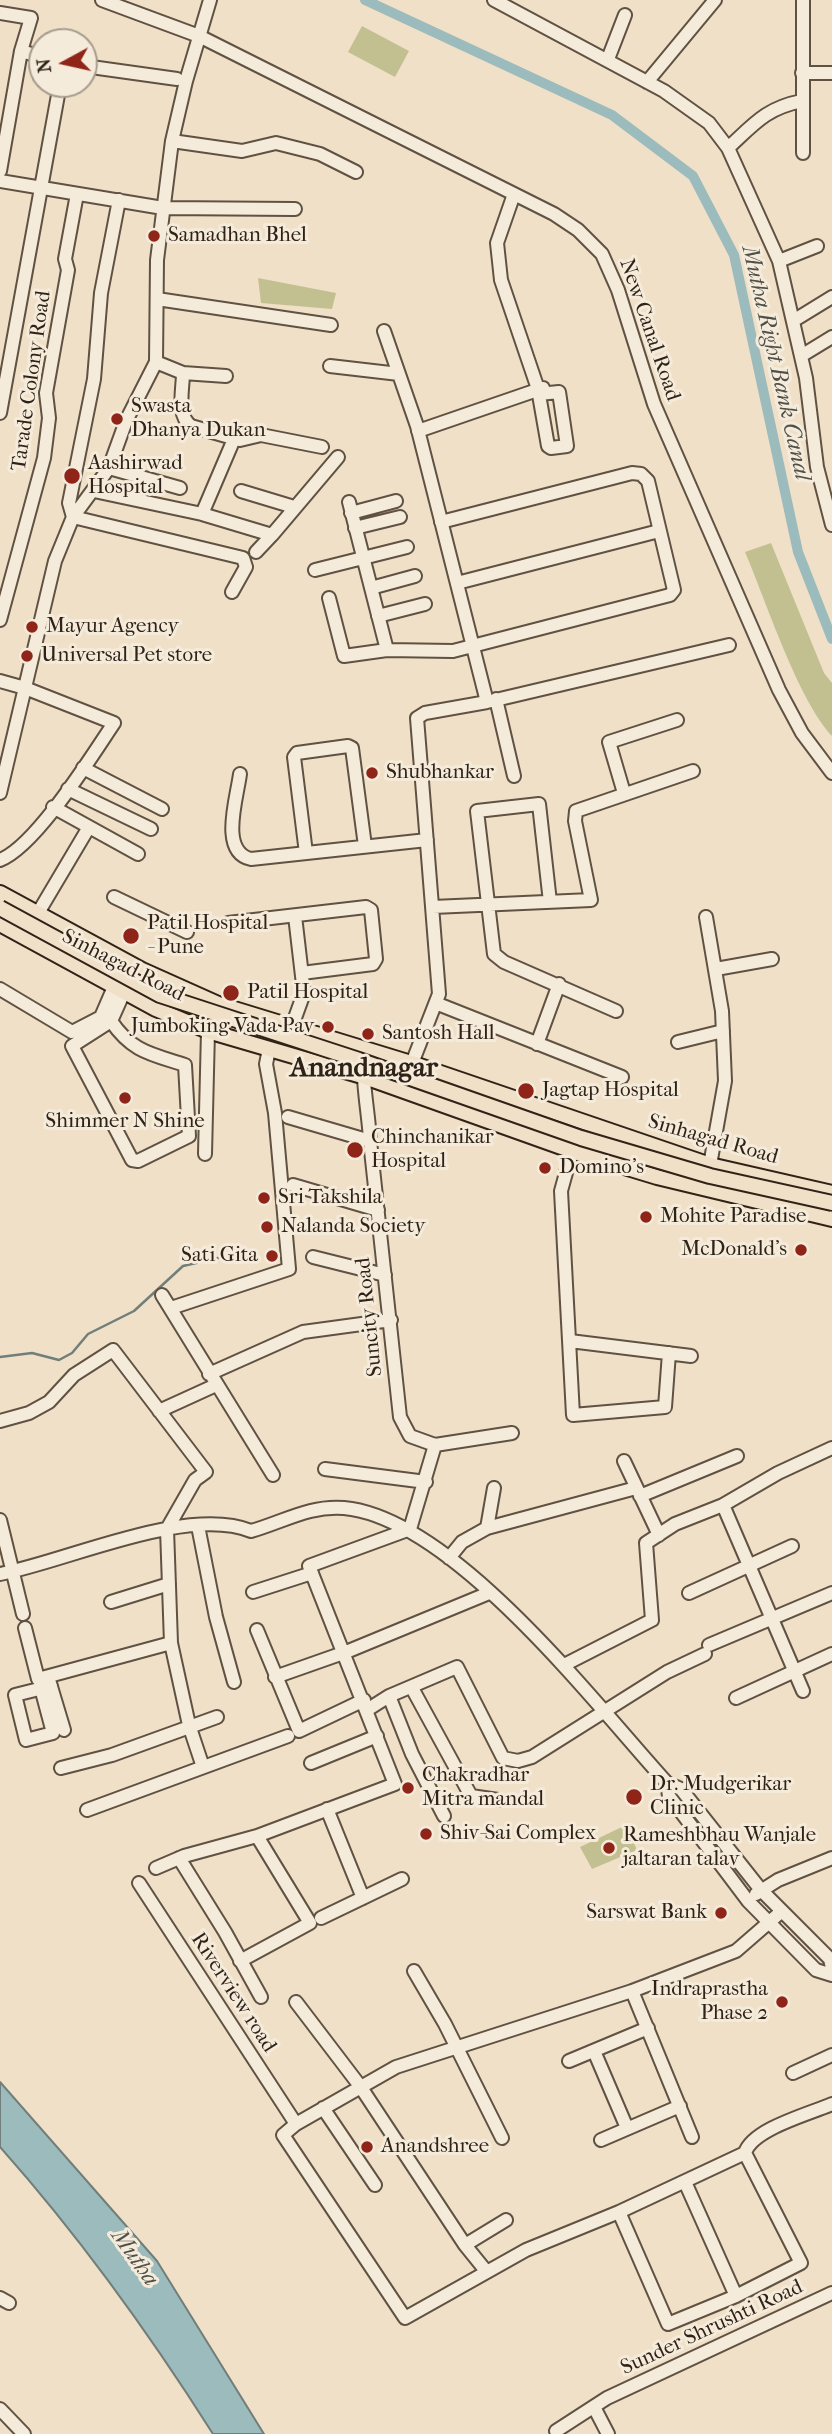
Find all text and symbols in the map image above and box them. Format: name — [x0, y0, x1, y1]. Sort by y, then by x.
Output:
north arrow — [28, 28, 98, 98]
text: N — [32, 57, 56, 74]
place label: Samadhan Bhel — [168, 223, 307, 249]
marker: Samadhan Bhel — [146, 228, 162, 244]
water label: Mutha Right Bank Canal — [735, 243, 815, 483]
street label: New Canal Road — [613, 256, 685, 404]
street label: Tarade Colony Road — [7, 289, 57, 473]
place label: Swasta Dhanya Dukan — [131, 394, 266, 444]
marker: Swasta Dhanya Dukan — [109, 411, 125, 427]
place label: Aashirwad Hospital — [88, 451, 183, 501]
marker: Aashirwad Hospital — [62, 466, 82, 486]
place label: Mayur Agency — [46, 614, 179, 640]
marker: Mayur Agency — [24, 619, 40, 635]
place label: Universal Pet store — [41, 643, 212, 669]
marker: Universal Pet store — [19, 648, 35, 664]
place label: Shubhankar — [386, 760, 494, 786]
marker: Shubhankar — [364, 765, 380, 781]
place label: Patil Hospital - Pune — [147, 911, 268, 961]
street label: Sinhagad Road — [57, 924, 189, 1008]
marker: Patil Hospital - Pune — [121, 926, 141, 946]
place label: Patil Hospital — [247, 980, 368, 1006]
marker: Patil Hospital — [221, 983, 241, 1003]
place label: Jumboking Vada Pav — [131, 1014, 314, 1040]
marker: Jumboking Vada Pav — [320, 1019, 336, 1035]
place label: Santosh Hall — [382, 1021, 495, 1047]
marker: Santosh Hall — [360, 1026, 376, 1042]
district label: Anandnagar — [290, 1052, 438, 1086]
place label: Jagtap Hospital — [542, 1078, 679, 1104]
marker: Jagtap Hospital — [516, 1081, 536, 1101]
marker: Shimmer N Shine — [117, 1090, 133, 1106]
place label: Shimmer N Shine — [45, 1109, 205, 1135]
street label: Sinhagad Road — [645, 1109, 781, 1171]
place label: Chinchanikar Hospital — [371, 1125, 494, 1175]
marker: Chinchanikar Hospital — [345, 1140, 365, 1160]
place label: Domino's — [559, 1155, 644, 1181]
marker: Domino's — [537, 1160, 553, 1176]
place label: Sri Takshila — [278, 1185, 383, 1211]
marker: Sri Takshila — [256, 1190, 272, 1206]
place label: Mohite Paradise — [660, 1204, 806, 1230]
marker: Mohite Paradise — [638, 1209, 654, 1225]
place label: Nalanda Society — [281, 1214, 425, 1240]
marker: Nalanda Society — [259, 1219, 275, 1235]
place label: McDonald's — [681, 1237, 787, 1263]
marker: McDonald's — [793, 1242, 809, 1258]
place label: Sati Gita — [181, 1243, 258, 1269]
marker: Sati Gita — [264, 1248, 280, 1264]
street label: Suncity Road — [351, 1256, 389, 1378]
place label: Chakradhar Mitra mandal — [422, 1763, 544, 1813]
place label: Dr. Mudgerikar Clinic — [650, 1772, 791, 1822]
marker: Chakradhar Mitra mandal — [400, 1780, 416, 1796]
marker: Dr. Mudgerikar Clinic — [624, 1787, 644, 1807]
place label: Shiv-Sai Complex — [440, 1821, 596, 1847]
place label: Rameshbhau Wanjale jaltaran talav — [623, 1823, 816, 1873]
marker: Shiv-Sai Complex — [418, 1826, 434, 1842]
marker: Rameshbhau Wanjale jaltaran talav — [601, 1840, 617, 1856]
place label: Sarswat Bank — [586, 1900, 707, 1926]
marker: Sarswat Bank — [713, 1905, 729, 1921]
street label: Riverview road — [185, 1928, 281, 2058]
place label: Indraprastha Phase 2 — [651, 1977, 768, 2027]
marker: Indraprastha Phase 2 — [774, 1994, 790, 2010]
place label: Anandshree — [381, 2134, 489, 2160]
marker: Anandshree — [359, 2139, 375, 2155]
water label: Mutha — [104, 2224, 164, 2292]
street label: Sunder Shrushti Road — [617, 2275, 807, 2381]

